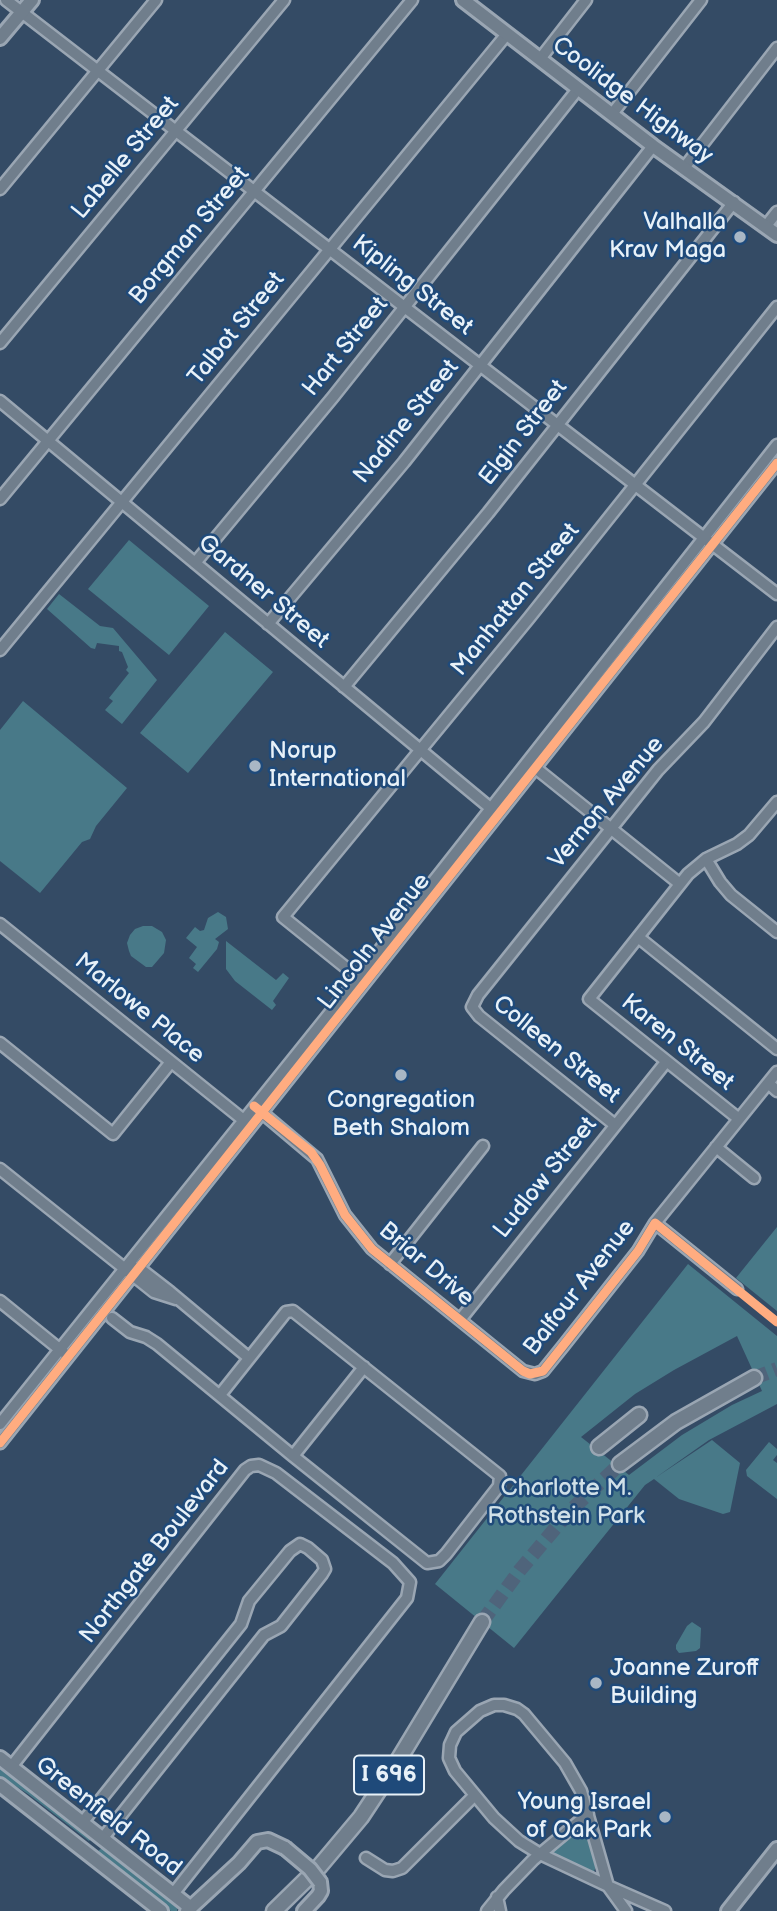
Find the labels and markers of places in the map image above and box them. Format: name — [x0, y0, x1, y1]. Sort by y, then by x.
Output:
place label: Valhalla Krav Maga — [609, 209, 726, 265]
marker: Valhalla Krav Maga — [732, 229, 748, 245]
place label: Norup International — [269, 738, 406, 794]
marker: Norup International — [247, 758, 263, 774]
marker: Congregation Beth Shalom — [393, 1067, 409, 1083]
place label: Congregation Beth Shalom — [327, 1087, 475, 1143]
place label: Joanne Zuroff Building — [610, 1655, 759, 1711]
marker: Joanne Zuroff Building — [588, 1675, 604, 1691]
place label: Young Israel of Oak Park — [518, 1789, 651, 1845]
marker: Young Israel of Oak Park — [657, 1809, 673, 1825]

